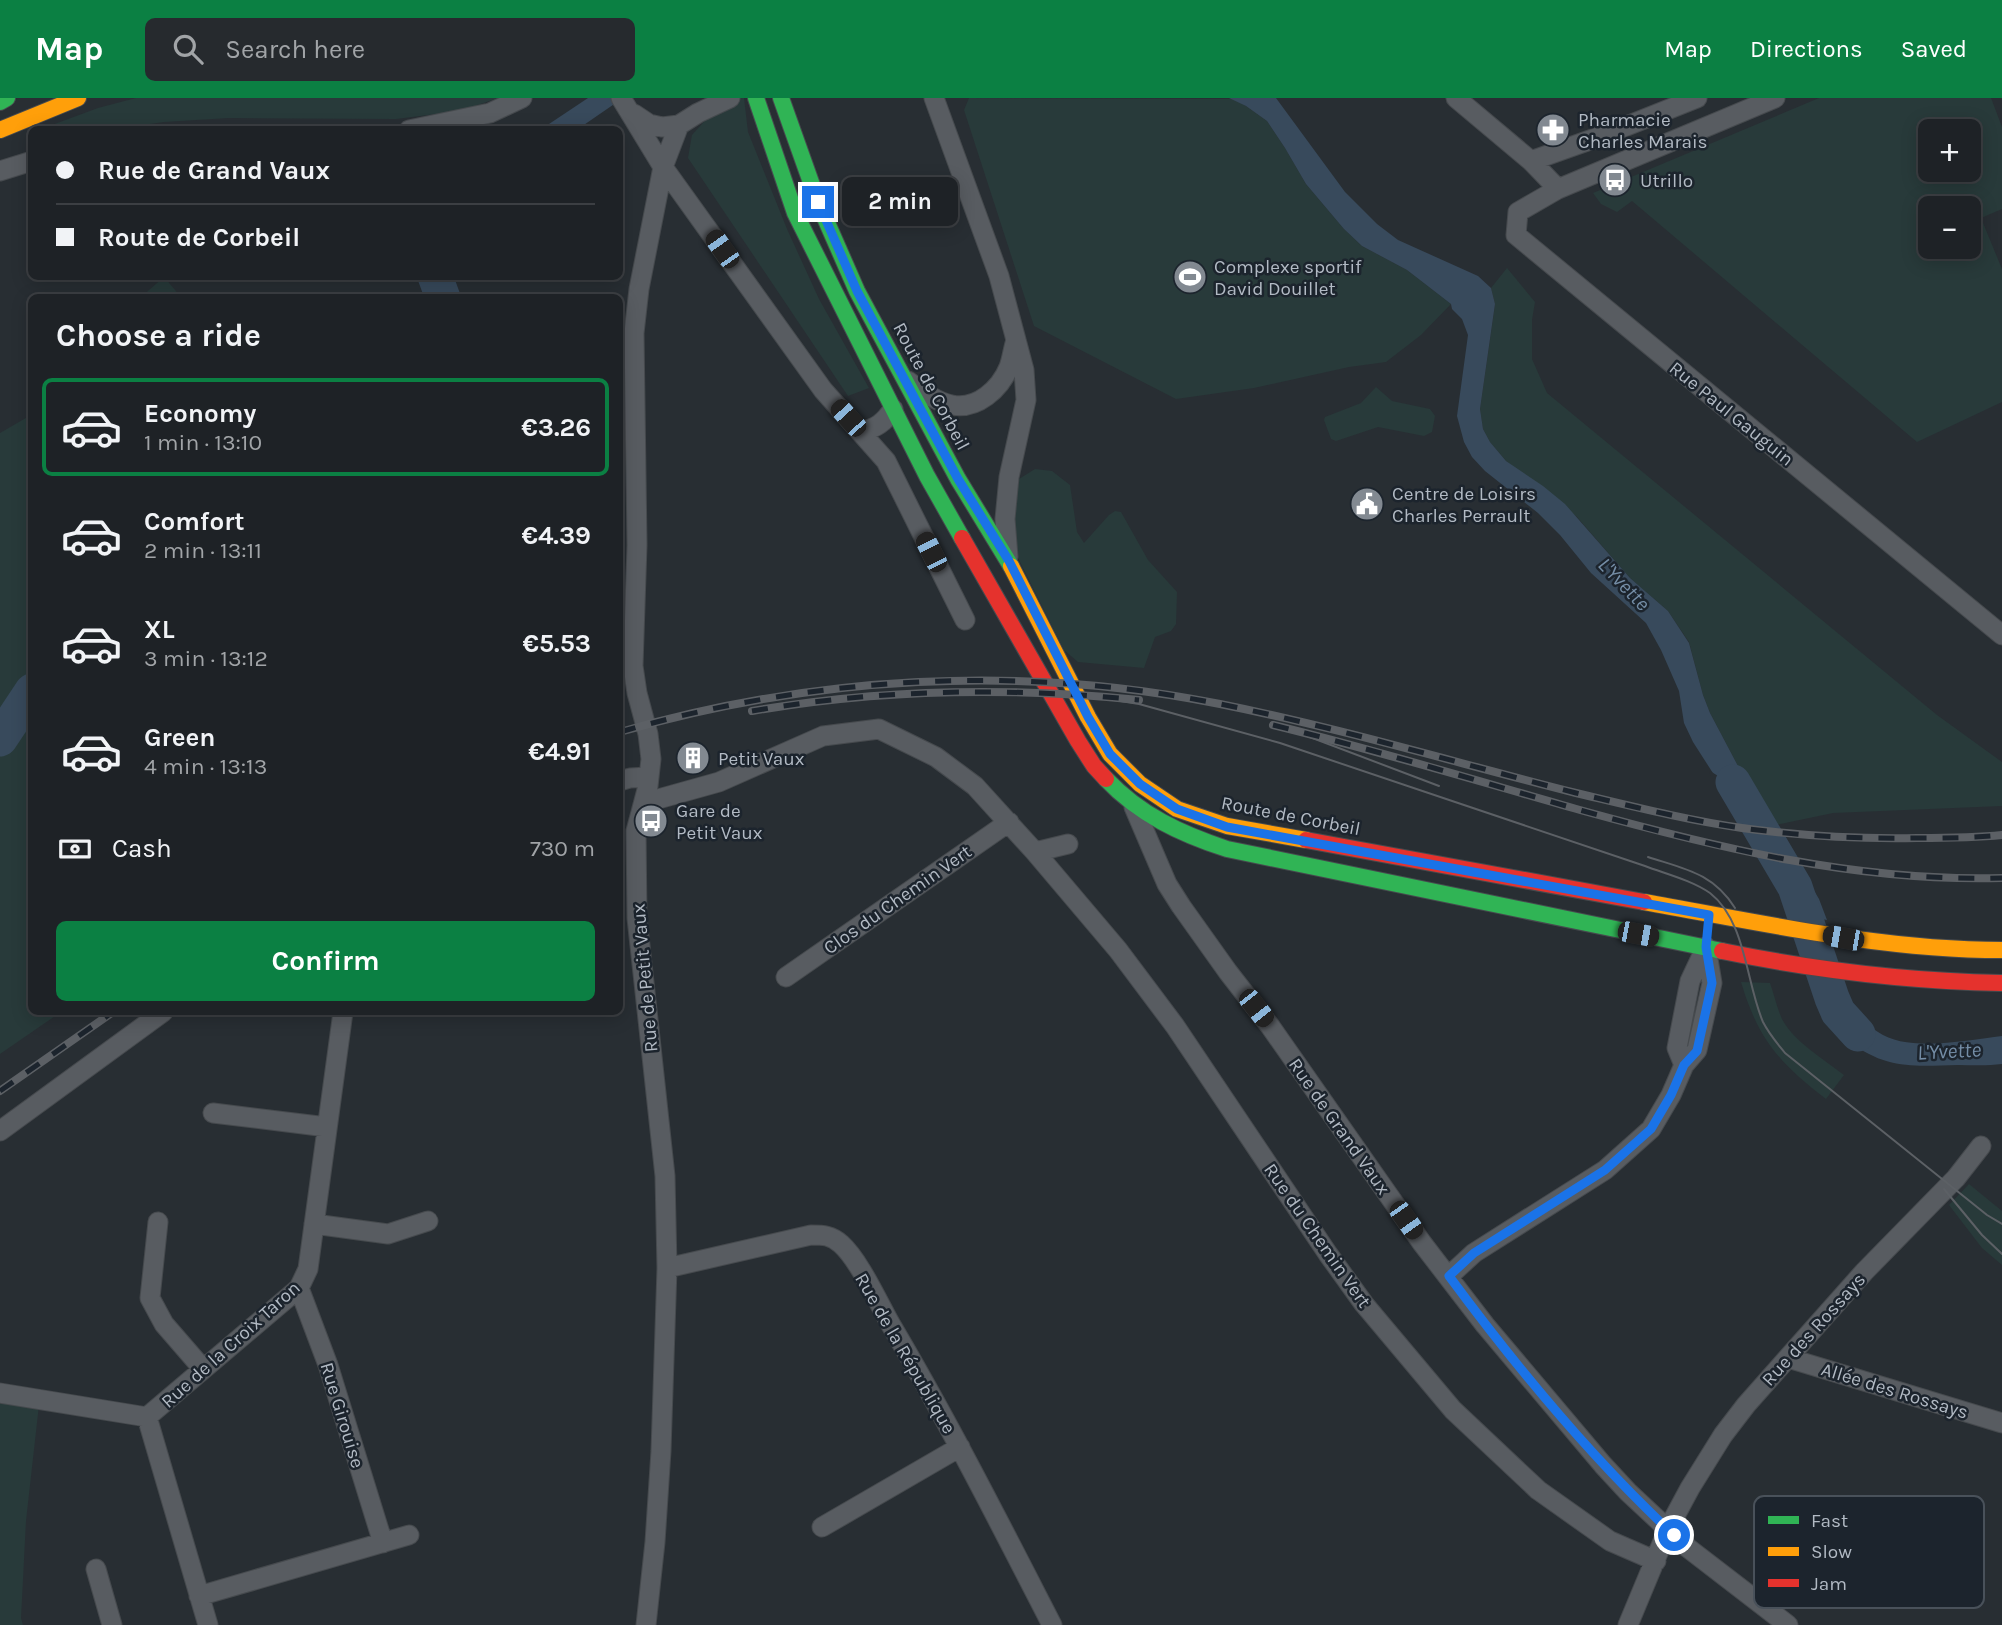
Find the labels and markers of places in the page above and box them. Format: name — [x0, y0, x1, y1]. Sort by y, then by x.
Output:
place label: Pharmacie Charles Marais — [1578, 109, 1708, 153]
pharmacy icon: Pharmacie Charles Marais — [1534, 111, 1572, 149]
bus stop icon: Utrillo — [1596, 161, 1634, 199]
place label: Utrillo — [1640, 170, 1693, 192]
place label: Complexe sportif David Douillet — [1214, 256, 1362, 300]
sports icon: Complexe sportif David Douillet — [1171, 258, 1209, 296]
place label: Centre de Loisirs Charles Perrault — [1392, 483, 1536, 527]
public building icon: Centre de Loisirs Charles Perrault — [1348, 485, 1386, 523]
building icon: Petit Vaux — [674, 739, 712, 777]
place label: Petit Vaux — [718, 748, 805, 770]
place label: Gare de Petit Vaux — [676, 800, 763, 844]
bus stop icon: Gare de Petit Vaux — [632, 802, 670, 840]

